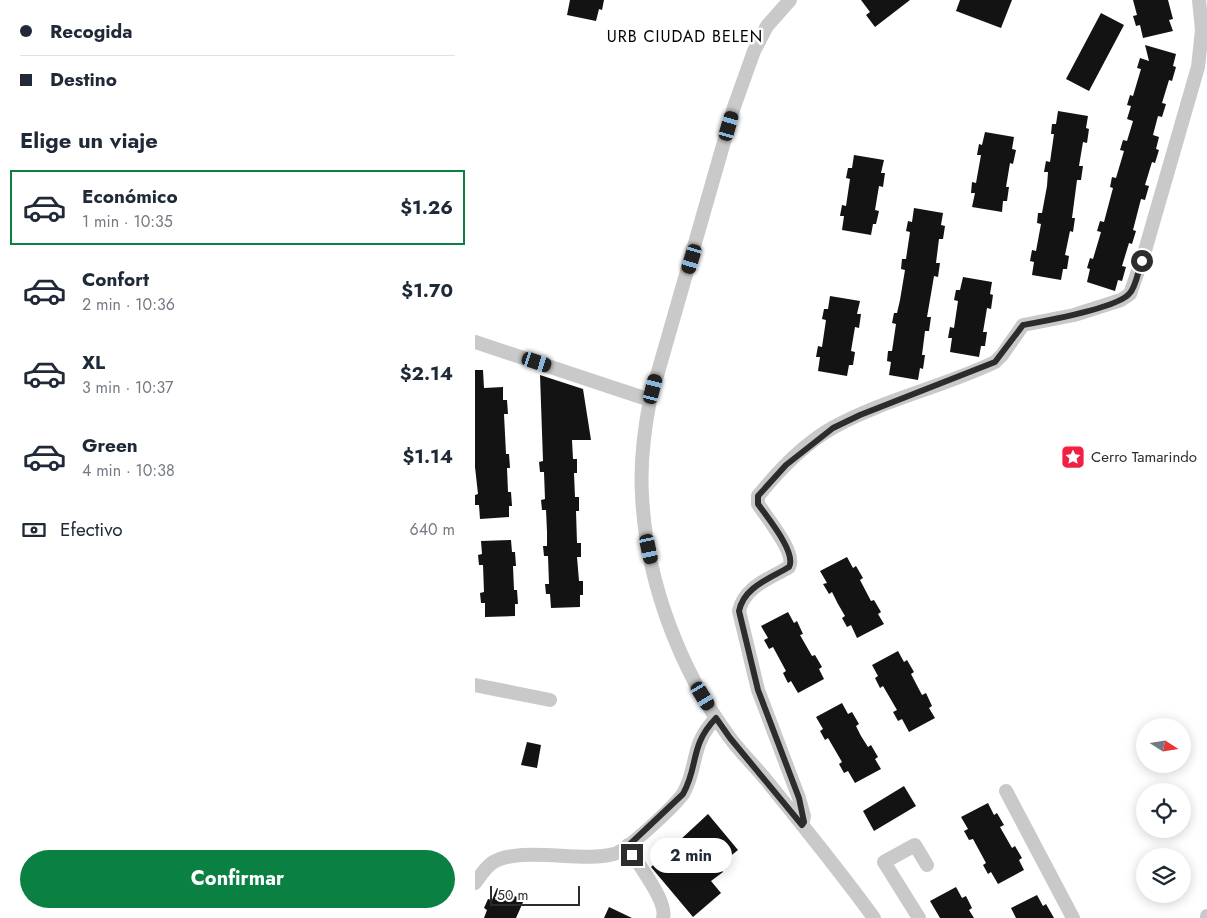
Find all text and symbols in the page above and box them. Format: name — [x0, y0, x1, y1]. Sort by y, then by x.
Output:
text: Recogida — [50, 18, 133, 45]
district label: URB CIUDAD BELEN — [607, 25, 763, 48]
text: Destino — [50, 66, 117, 93]
car — [717, 110, 740, 142]
text: Elige un viaje — [20, 124, 158, 156]
text: Económico — [82, 183, 178, 210]
icon: car — [22, 185, 67, 230]
text: $1.26 — [400, 194, 453, 221]
text: 1 min · 10:35 — [82, 210, 173, 233]
car — [680, 242, 703, 276]
route start — [1131, 250, 1153, 272]
text: Confort — [82, 266, 149, 293]
icon: car — [22, 268, 67, 313]
text: $1.70 — [401, 277, 453, 304]
text: 2 min · 10:36 — [82, 293, 175, 316]
text: XL — [82, 349, 105, 376]
car — [520, 350, 553, 374]
icon: car — [22, 351, 67, 396]
text: $2.14 — [400, 360, 453, 387]
car — [642, 373, 663, 405]
text: 3 min · 10:37 — [82, 376, 173, 399]
text: Green — [82, 432, 138, 459]
icon: car — [22, 434, 67, 479]
text: $1.14 — [402, 443, 453, 470]
place icon: Cerro Tamarindo — [1060, 444, 1086, 470]
place label: Cerro Tamarindo — [1091, 446, 1197, 468]
text: 4 min · 10:38 — [82, 459, 175, 482]
icon: cash — [20, 516, 48, 544]
text: Efectivo — [60, 516, 123, 543]
text: 640 m — [410, 518, 455, 541]
car — [638, 533, 659, 565]
car — [688, 679, 717, 713]
north arrow — [1136, 718, 1191, 772]
map controls — [1136, 718, 1191, 903]
button: locate — [1136, 783, 1191, 838]
callout: 2 min — [649, 838, 732, 872]
route end — [621, 844, 643, 866]
text: 2 min — [670, 844, 712, 867]
button: layers — [1136, 848, 1191, 903]
button: Confirmar — [20, 850, 455, 908]
scale bar — [490, 883, 580, 906]
text: 50 m — [497, 885, 528, 905]

